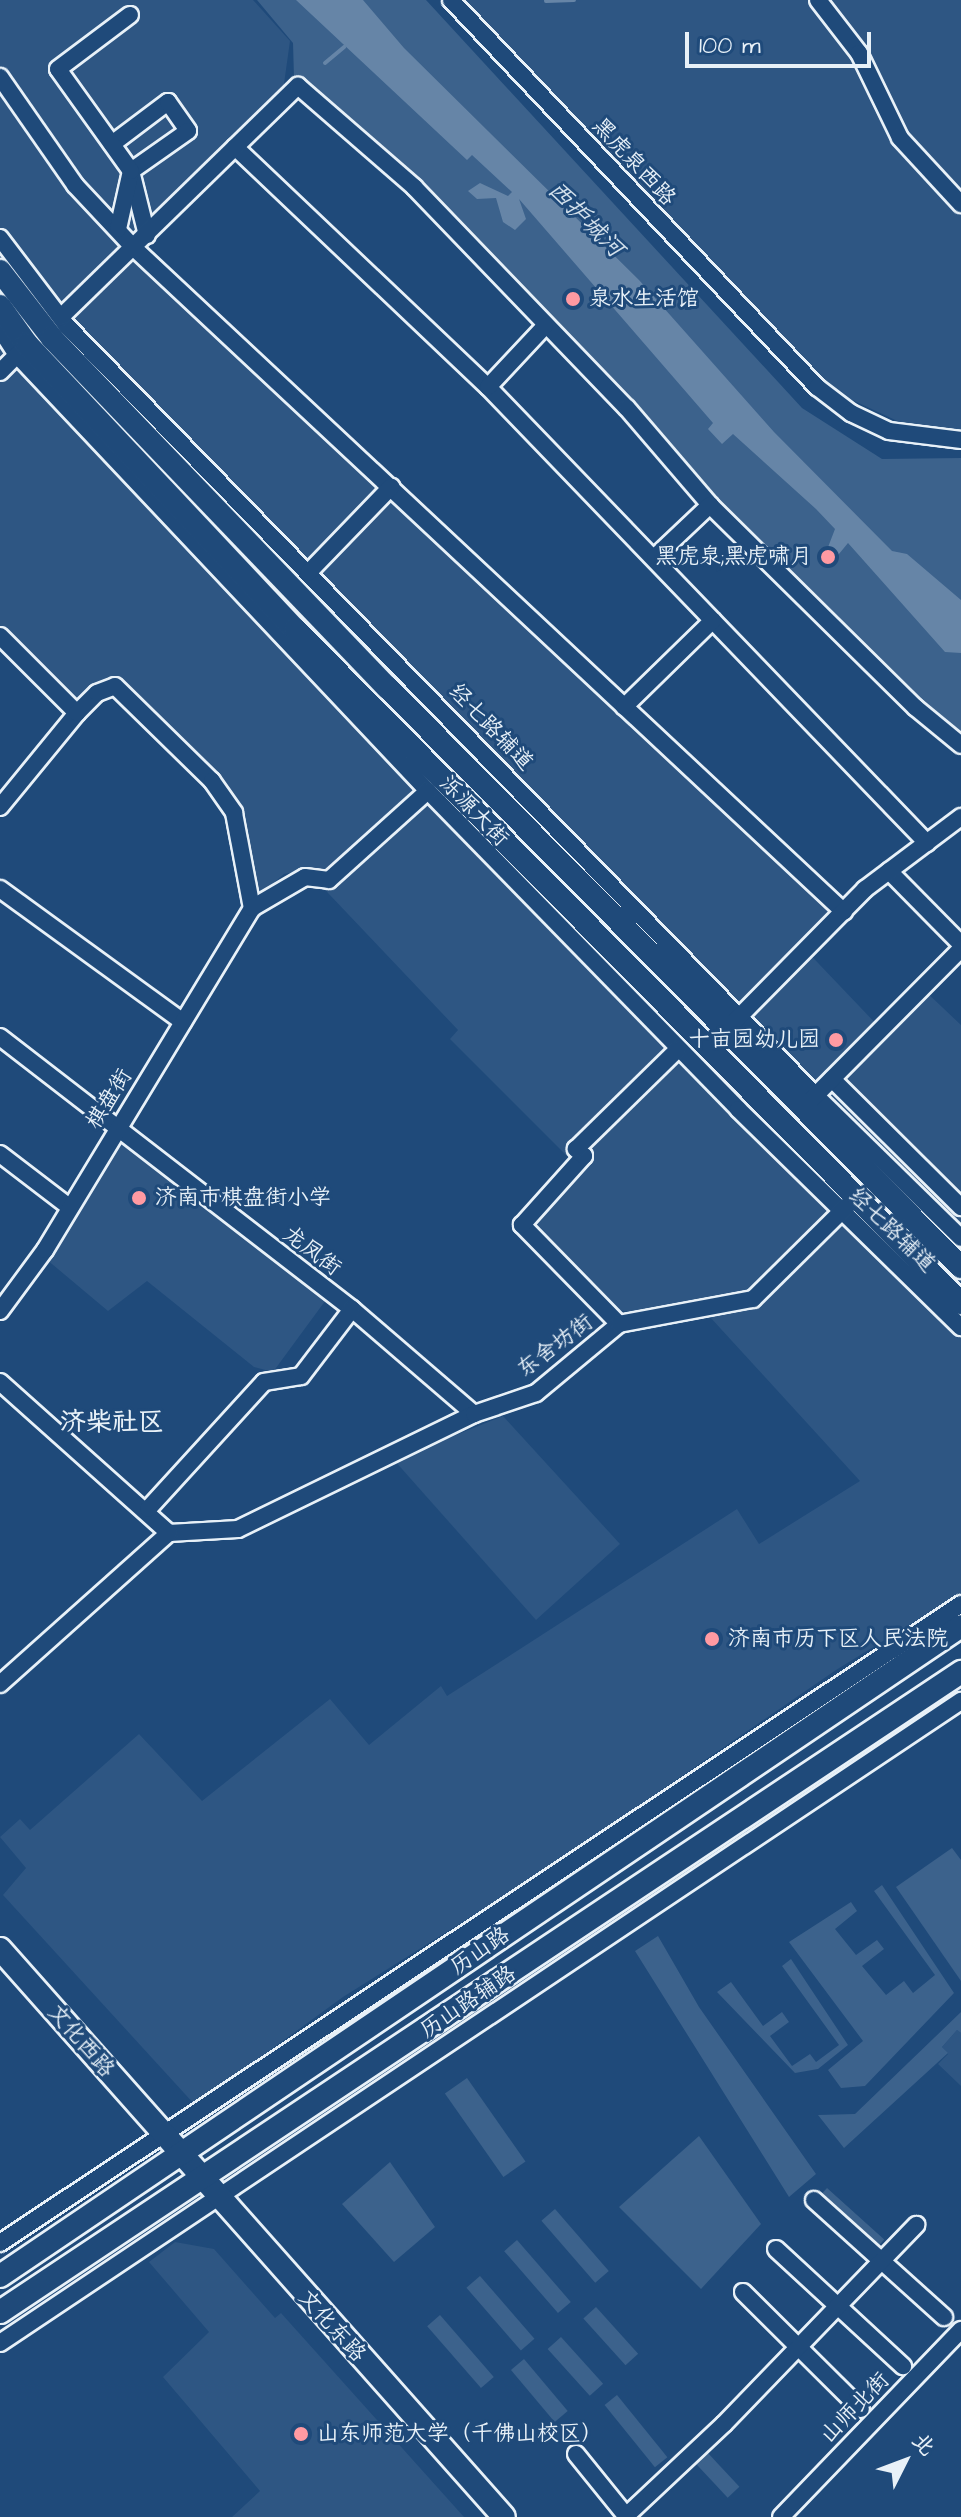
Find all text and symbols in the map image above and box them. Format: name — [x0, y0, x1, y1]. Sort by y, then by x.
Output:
scale bar — [689, 16, 875, 66]
text: 100 m — [699, 29, 761, 63]
street label: 黑虎泉西路 — [587, 113, 681, 211]
water label: 西护城河 — [541, 176, 629, 264]
place label: 泉水生活馆 — [589, 286, 699, 312]
marker: 泉水生活馆 — [564, 290, 582, 308]
place label: 黑虎泉;黑虎啸月 — [655, 544, 812, 570]
marker: 黑虎泉;黑虎啸月 — [819, 548, 837, 566]
street label: 经七路辅道 — [443, 678, 539, 776]
street label: 泺源大街 — [434, 770, 514, 852]
place label: 十亩园幼儿园 — [688, 1027, 820, 1053]
marker: 十亩园幼儿园 — [827, 1031, 845, 1049]
street label: 棋盘街 — [80, 1064, 138, 1134]
street label: 经七路辅道 — [843, 1182, 941, 1278]
place label: 济南市棋盘街小学 — [155, 1185, 331, 1211]
marker: 济南市棋盘街小学 — [130, 1189, 148, 1207]
street label: 龙凤街 — [278, 1221, 346, 1281]
street label: 东舍坊街 — [512, 1309, 598, 1383]
district label: 济柴社区 — [60, 1407, 164, 1439]
place label: 济南市历下区人民法院 — [728, 1626, 948, 1652]
marker: 济南市历下区人民法院 — [703, 1630, 721, 1648]
street label: 历山路 — [445, 1922, 515, 1980]
street label: 历山路辅路 — [415, 1960, 521, 2044]
street label: 文化西路 — [42, 1999, 120, 2083]
street label: 文化东路 — [293, 2284, 371, 2368]
street label: 山师北街 — [815, 2367, 895, 2449]
place label: 山东师范大学（千佛山校区） — [317, 2421, 603, 2447]
north arrow — [865, 2421, 945, 2501]
marker: 山东师范大学（千佛山校区） — [292, 2425, 310, 2443]
text: 北 — [904, 2426, 942, 2463]

